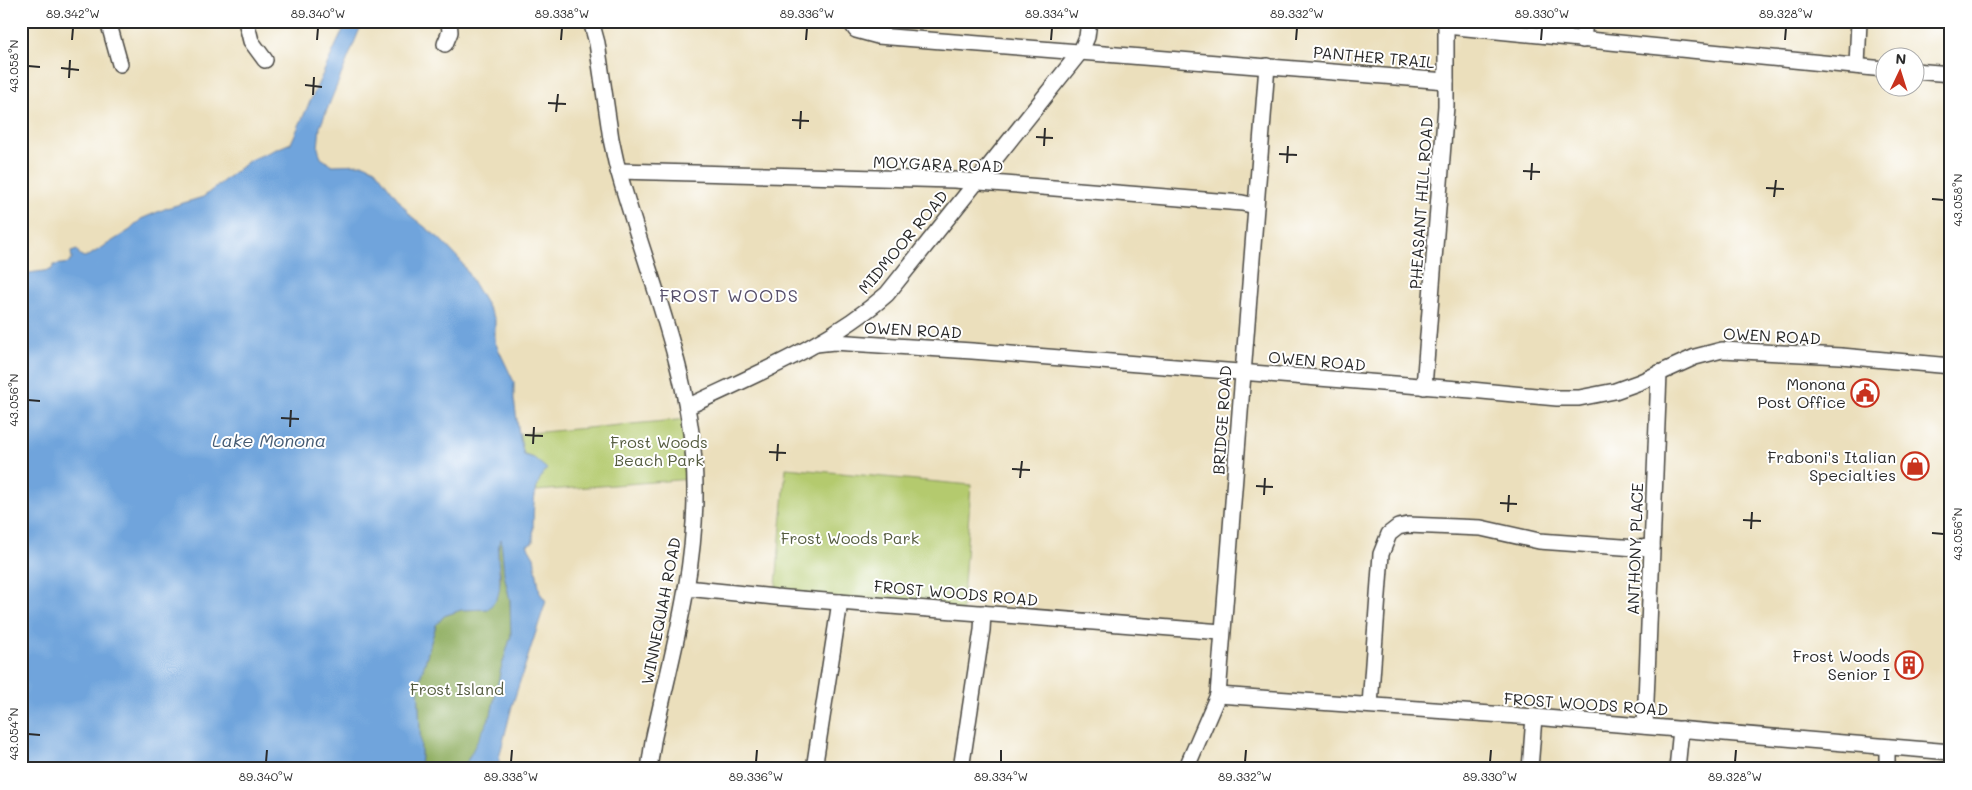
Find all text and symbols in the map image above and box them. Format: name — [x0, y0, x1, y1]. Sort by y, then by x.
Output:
text: 89.342°W — [46, 5, 100, 21]
text: 89.340°W — [291, 5, 345, 21]
text: 89.338°W — [535, 5, 589, 21]
text: 89.336°W — [780, 5, 834, 21]
text: 89.334°W — [1025, 5, 1079, 21]
text: 89.332°W — [1270, 5, 1324, 21]
text: 89.330°W — [1515, 5, 1569, 21]
text: 89.328°W — [1759, 5, 1813, 21]
text: 43.058°N — [5, 40, 21, 92]
street label: PANTHER TRAIL — [1312, 41, 1436, 72]
north arrow — [1874, 48, 1924, 98]
text: N — [1895, 49, 1907, 68]
street label: PHEASANT HILL ROAD — [1404, 116, 1437, 290]
street label: MOYGARA ROAD — [873, 151, 1003, 176]
text: 43.058°N — [1949, 174, 1965, 226]
street label: MIDMOOR ROAD — [853, 185, 952, 298]
district label: FROST WOODS — [659, 283, 799, 307]
street label: OWEN ROAD — [864, 316, 962, 343]
street label: OWEN ROAD — [1723, 322, 1821, 349]
street label: OWEN ROAD — [1267, 346, 1367, 375]
street label: BRIDGE ROAD — [1207, 365, 1236, 475]
place label: Monona Post Office — [1757, 373, 1846, 412]
text: 43.056°N — [5, 374, 21, 426]
public building icon: Monona Post Office — [1850, 378, 1880, 408]
water label: Lake Monona — [212, 428, 326, 452]
park label: Frost Woods Beach Park — [610, 431, 708, 470]
place label: Fraboni's Italian Specialties — [1767, 446, 1896, 485]
shop icon: Fraboni's Italian Specialties — [1900, 451, 1930, 481]
street label: ANTHONY PLACE — [1622, 483, 1647, 615]
text: 43.056°N — [1949, 508, 1965, 560]
park label: Frost Woods Park — [781, 527, 919, 548]
street label: WINNEQUAH ROAD — [636, 535, 685, 686]
street label: FROST WOODS ROAD — [873, 575, 1039, 610]
place label: Frost Woods Senior I — [1793, 645, 1890, 684]
building icon: Frost Woods Senior I — [1894, 650, 1924, 680]
park label: Frost Island — [410, 678, 504, 699]
street label: FROST WOODS ROAD — [1503, 687, 1669, 720]
text: 43.054°N — [5, 708, 21, 760]
text: 89.340°W — [239, 768, 293, 784]
text: 89.338°W — [484, 768, 538, 784]
text: 89.336°W — [729, 768, 783, 784]
text: 89.334°W — [974, 768, 1028, 784]
text: 89.332°W — [1218, 768, 1272, 784]
text: 89.330°W — [1463, 768, 1517, 784]
text: 89.328°W — [1708, 768, 1762, 784]

